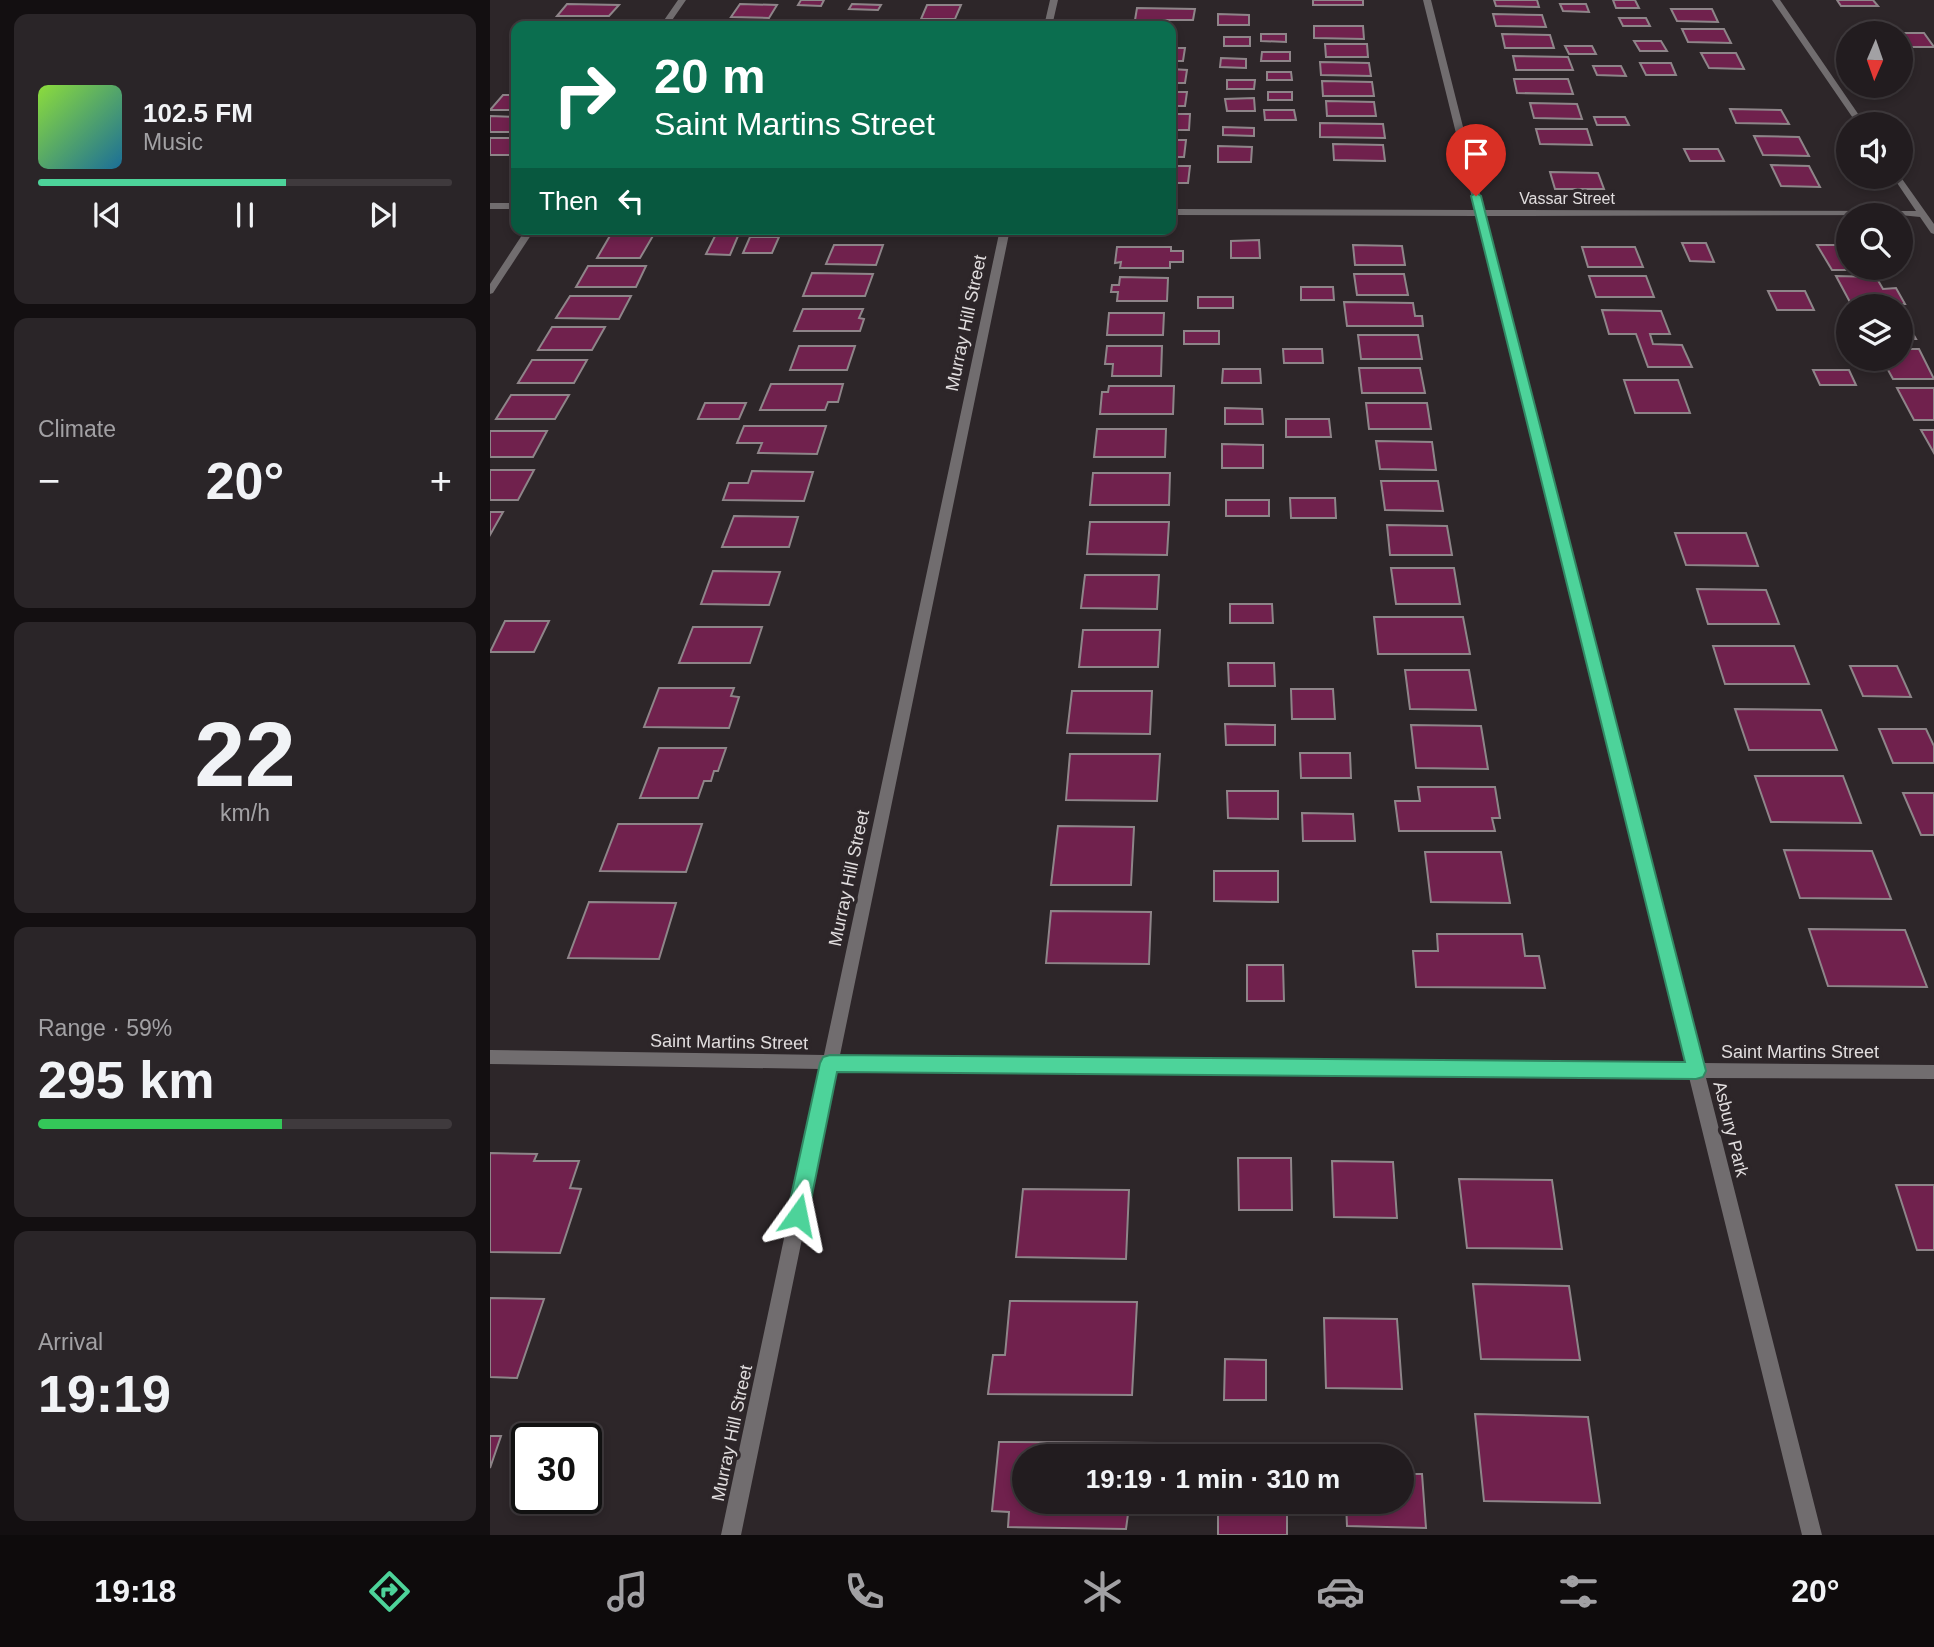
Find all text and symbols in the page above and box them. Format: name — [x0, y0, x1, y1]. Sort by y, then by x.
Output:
north arrow — [1836, 21, 1913, 98]
map controls — [1836, 21, 1913, 371]
icon: right — [539, 49, 630, 140]
text: 20 m — [654, 49, 766, 103]
text: 102.5 FM — [143, 98, 253, 128]
text: Saint Martins Street — [654, 106, 935, 142]
button: sound — [1836, 112, 1913, 189]
pin — [1446, 124, 1506, 196]
text: Music — [143, 129, 203, 155]
icon: arrive — [1457, 135, 1495, 173]
icon: left — [612, 182, 650, 220]
text: Then — [539, 186, 598, 216]
street label: Vassar Street — [1519, 190, 1615, 207]
icon: previous — [88, 196, 126, 234]
icon: pause — [226, 196, 264, 234]
icon: next — [364, 196, 402, 234]
button: search — [1836, 203, 1913, 280]
street label: Murray Hill Street — [942, 253, 990, 393]
button: layers — [1836, 294, 1913, 371]
text: Climate — [38, 416, 116, 442]
text: 20° — [206, 452, 284, 510]
text: − — [38, 460, 60, 502]
text: + — [430, 460, 452, 502]
text: 22 — [194, 704, 296, 805]
text: km/h — [220, 800, 270, 826]
street label: Murray Hill Street — [825, 808, 873, 948]
text: Range · 59% — [38, 1015, 172, 1041]
street label: Saint Martins Street — [650, 1031, 808, 1053]
street label: Saint Martins Street — [1721, 1042, 1879, 1062]
text: 295 km — [38, 1051, 214, 1109]
street label: Asbury Park — [1709, 1079, 1753, 1180]
position arrow — [761, 1178, 835, 1252]
text: Arrival — [38, 1329, 103, 1355]
street label: Murray Hill Street — [708, 1363, 756, 1503]
text: 19:19 — [38, 1365, 171, 1423]
speed limit sign: 30 — [511, 1423, 602, 1514]
text: 19:19 · 1 min · 310 m — [1086, 1464, 1340, 1494]
icon: directions — [365, 1567, 414, 1616]
icon: music — [603, 1567, 652, 1616]
icon: phone — [840, 1567, 889, 1616]
icon: climate — [1078, 1567, 1127, 1616]
icon: car — [1316, 1567, 1365, 1616]
icon: filters — [1554, 1567, 1603, 1616]
text: 19:18 — [94, 1573, 176, 1609]
text: 20° — [1791, 1573, 1840, 1609]

